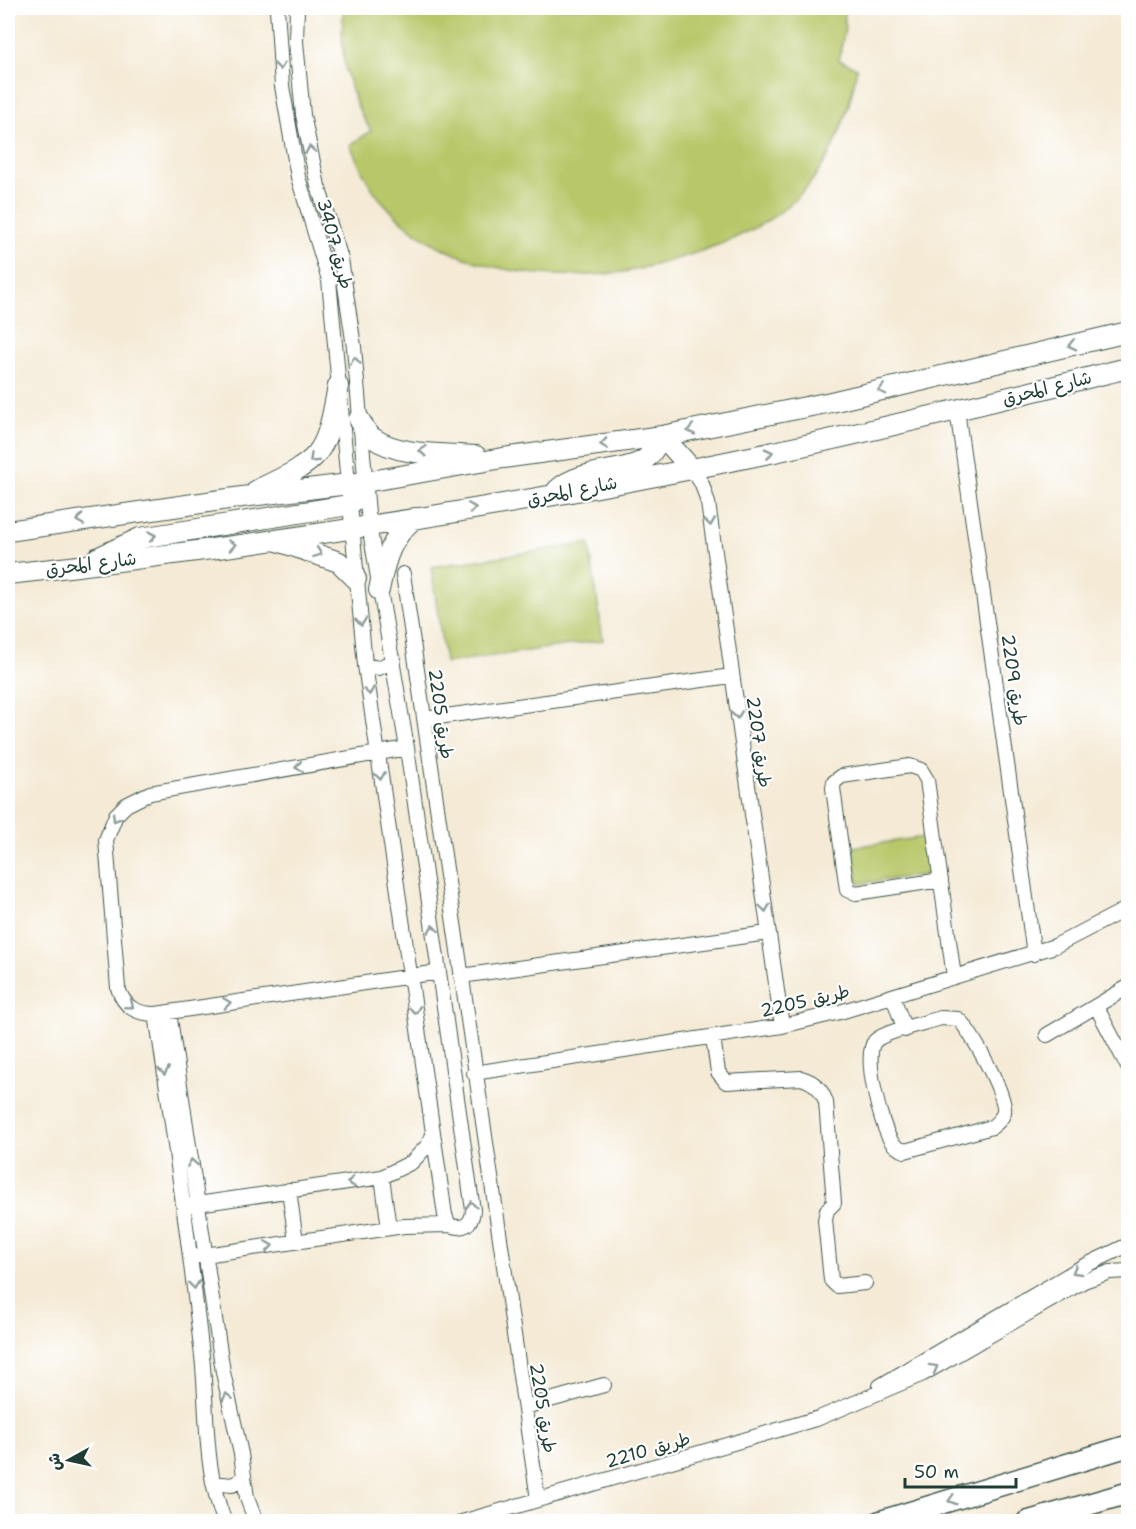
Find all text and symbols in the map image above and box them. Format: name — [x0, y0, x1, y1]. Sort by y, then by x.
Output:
one-way arrow — [273, 61, 286, 70]
one-way arrow — [304, 145, 317, 155]
street label: طريق 3407 — [311, 196, 359, 292]
one-way arrow — [1067, 338, 1077, 351]
one-way arrow — [349, 356, 362, 365]
street label: شارع المحرق — [1000, 365, 1094, 411]
one-way arrow — [877, 383, 887, 396]
one-way arrow — [686, 423, 696, 436]
one-way arrow — [599, 438, 609, 450]
one-way arrow — [419, 445, 428, 458]
one-way arrow — [764, 447, 774, 460]
one-way arrow — [310, 452, 321, 463]
street label: شارع المحرق — [525, 470, 619, 512]
one-way arrow — [468, 503, 477, 515]
one-way arrow — [75, 514, 85, 526]
one-way arrow — [704, 517, 716, 526]
one-way arrow — [146, 530, 156, 543]
one-way arrow — [227, 539, 237, 551]
one-way arrow — [312, 546, 323, 559]
street label: شارع المحرق — [44, 547, 138, 581]
one-way arrow — [354, 618, 367, 627]
street label: طريق 2209 — [996, 633, 1032, 727]
street label: طريق 2205 — [423, 667, 459, 761]
one-way arrow — [362, 687, 374, 696]
street label: طريق 2207 — [741, 695, 777, 789]
one-way arrow — [730, 710, 742, 720]
one-way arrow — [294, 760, 303, 772]
one-way arrow — [374, 771, 386, 780]
one-way arrow — [112, 812, 124, 822]
one-way arrow — [758, 903, 770, 913]
one-way arrow — [427, 925, 439, 934]
street label: طريق 2205 — [758, 979, 852, 1023]
one-way arrow — [123, 998, 134, 1009]
one-way arrow — [222, 998, 232, 1010]
one-way arrow — [409, 1005, 421, 1015]
one-way arrow — [158, 1067, 170, 1076]
one-way arrow — [187, 1158, 199, 1167]
one-way arrow — [346, 1175, 355, 1187]
one-way arrow — [465, 1201, 478, 1210]
one-way arrow — [265, 1240, 274, 1252]
one-way arrow — [1072, 1264, 1082, 1275]
one-way arrow — [187, 1281, 200, 1290]
street label: طريق 2205 — [524, 1361, 562, 1455]
one-way arrow — [928, 1364, 939, 1375]
one-way arrow — [221, 1392, 234, 1402]
street label: طريق 2210 — [603, 1426, 693, 1474]
north arrow — [39, 1430, 99, 1490]
scale bar — [905, 1451, 1016, 1489]
text: ش — [43, 1452, 66, 1472]
text: 50 m — [914, 1460, 959, 1484]
one-way arrow — [947, 1493, 958, 1505]

